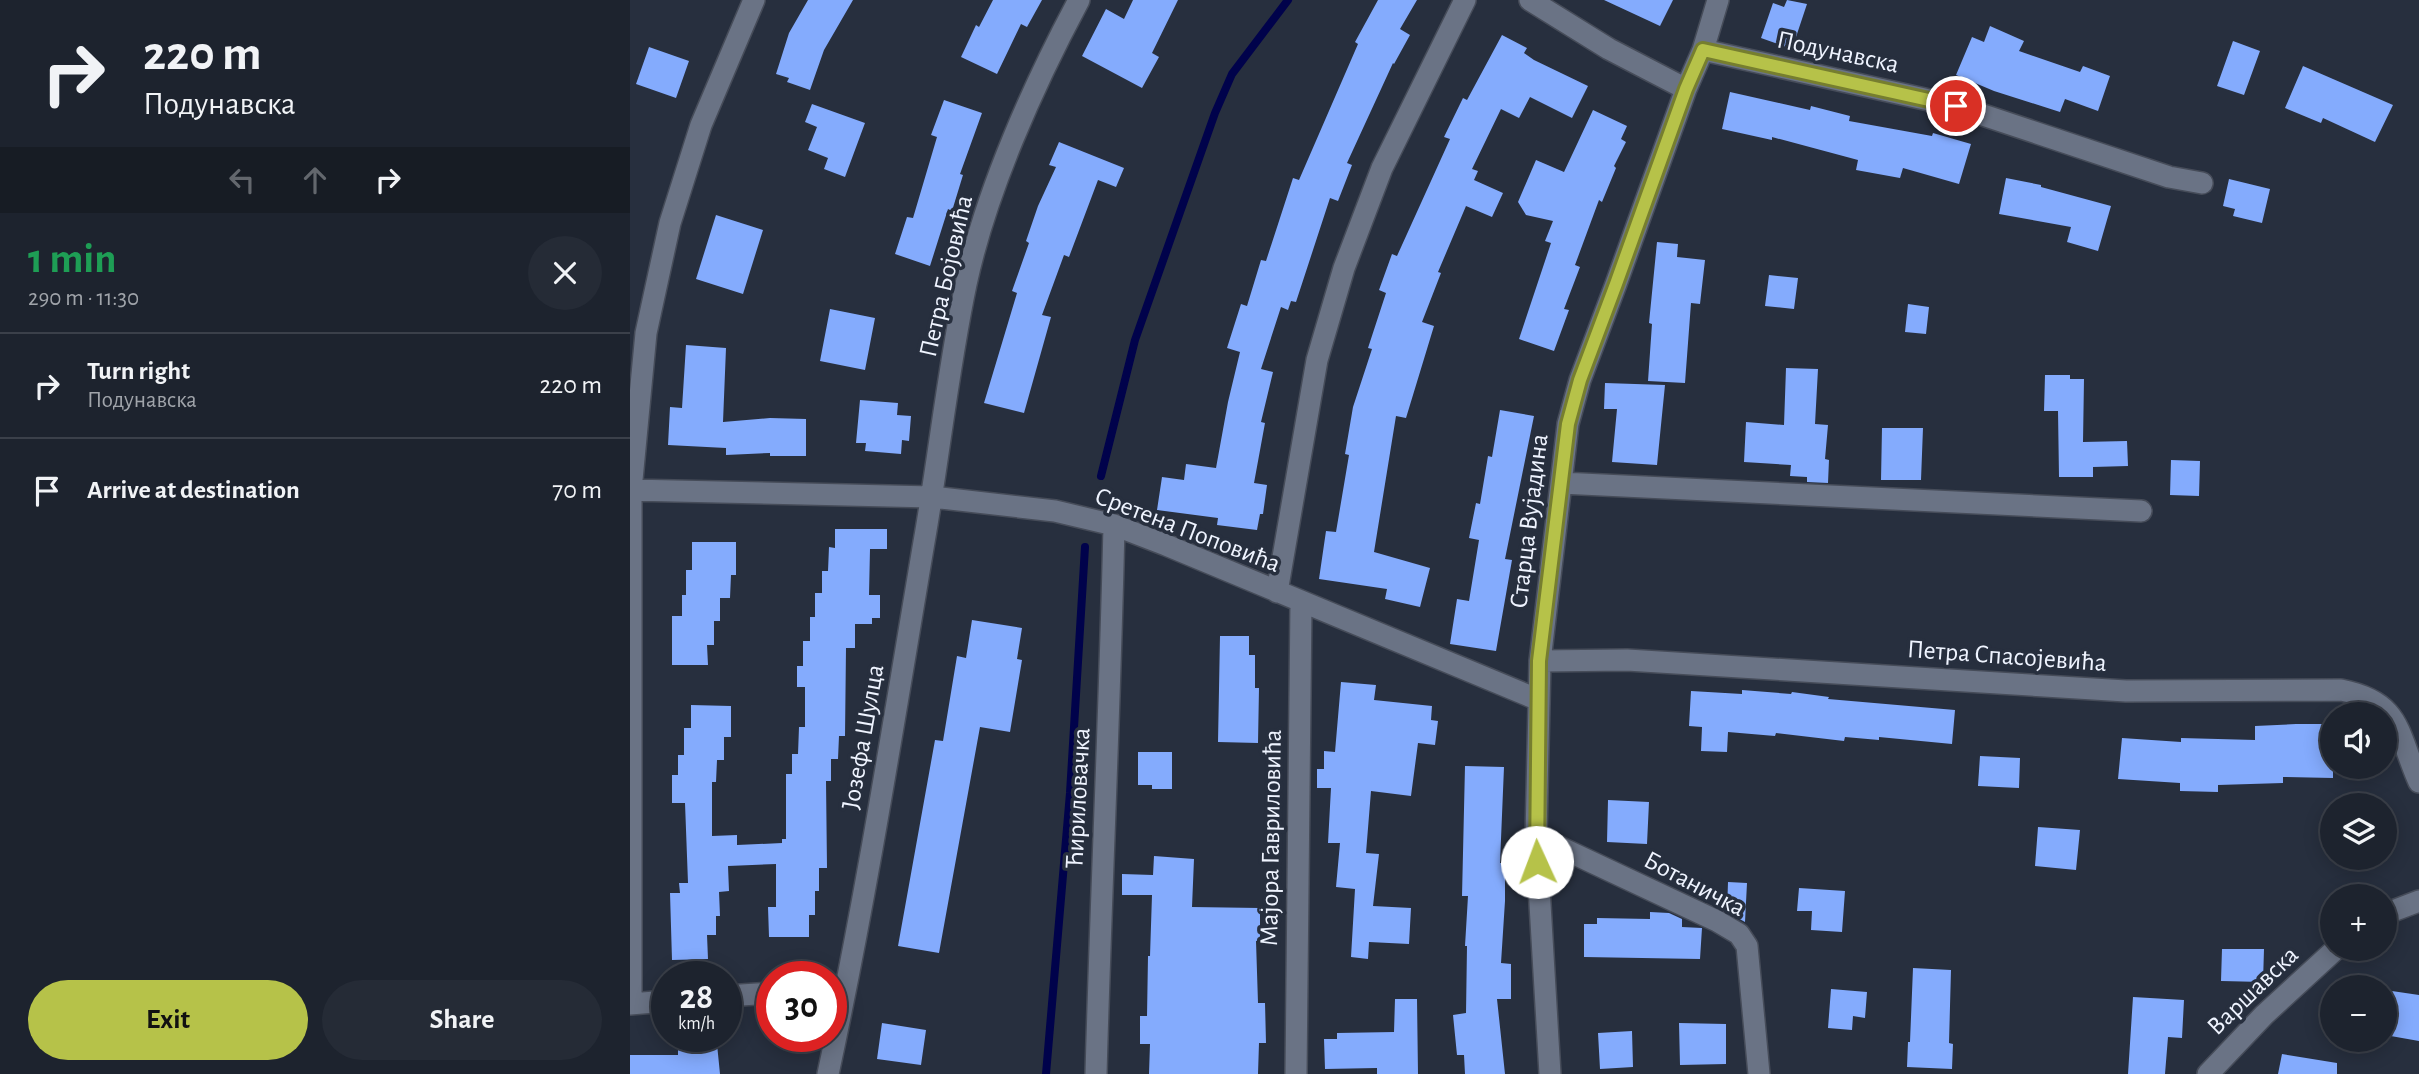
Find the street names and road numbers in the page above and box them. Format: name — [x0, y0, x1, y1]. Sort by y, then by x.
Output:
street label: Подунавска — [1774, 26, 1901, 78]
street label: Петра Бојовића — [915, 193, 977, 360]
street label: Старца Вујадина — [1505, 432, 1553, 610]
street label: Сретена Поповића — [1091, 483, 1284, 577]
street label: Петра Спасојевића — [1906, 636, 2108, 676]
street label: Јозефа Шулца — [837, 662, 889, 812]
street label: Ћириловачка — [1061, 727, 1095, 869]
street label: Мајора Гавриловића — [1256, 729, 1286, 947]
street label: Ботаничка — [1640, 846, 1750, 921]
street label: Варшавска — [2202, 941, 2303, 1040]

